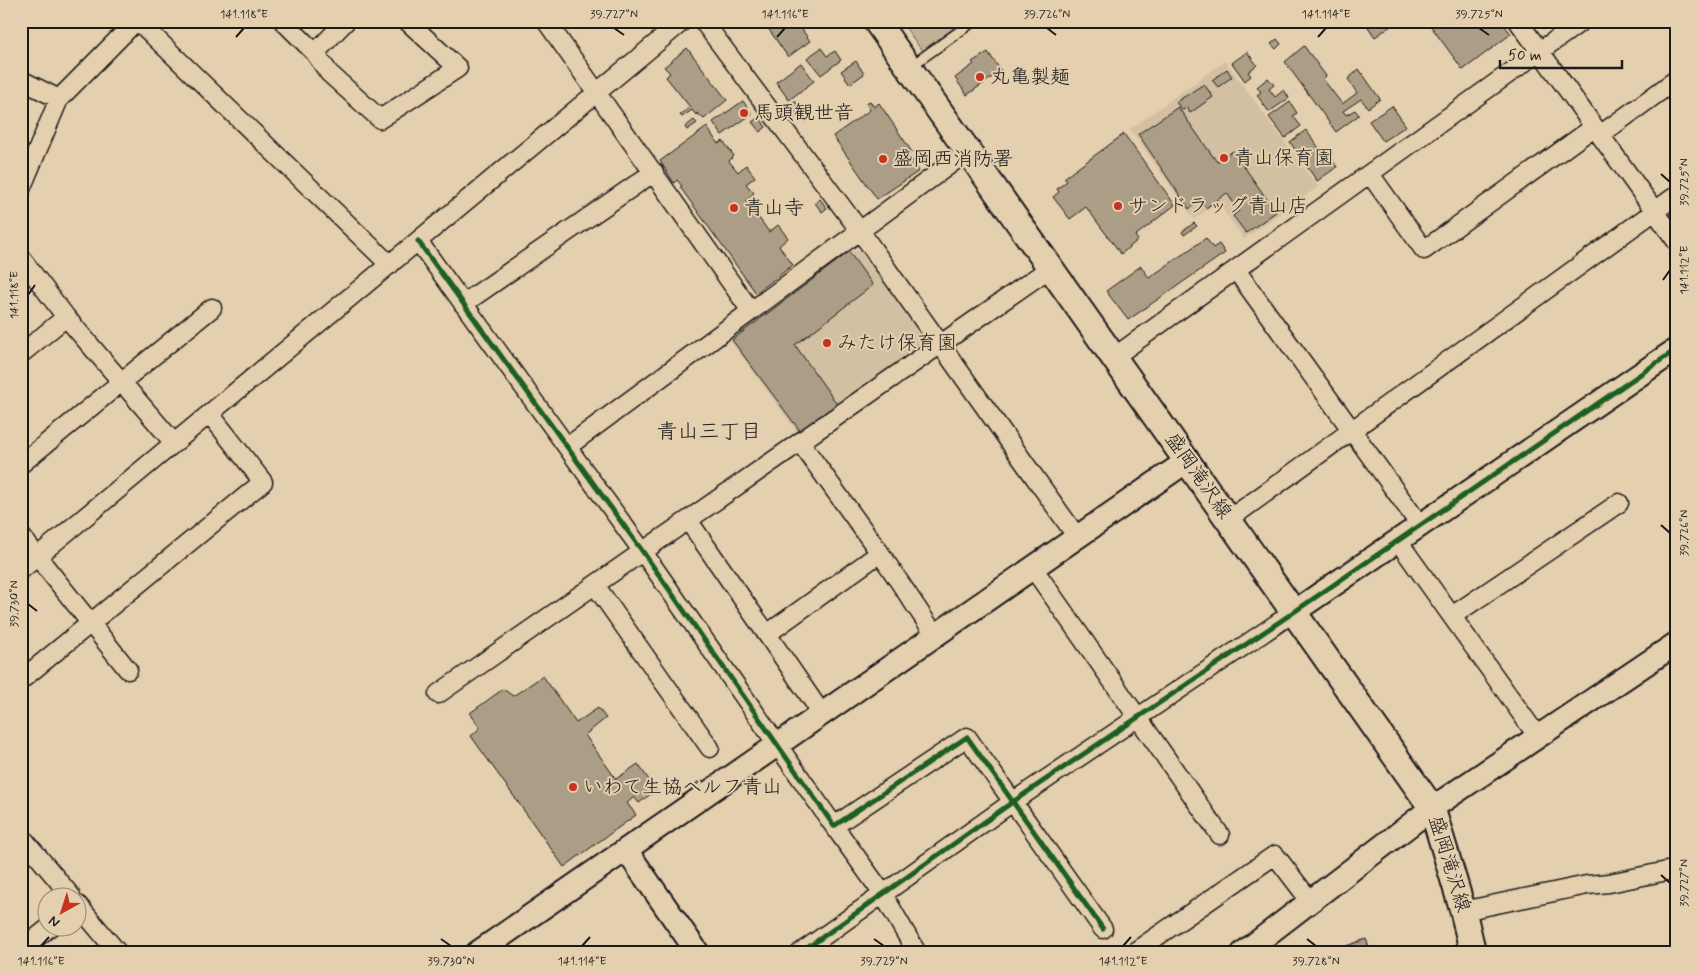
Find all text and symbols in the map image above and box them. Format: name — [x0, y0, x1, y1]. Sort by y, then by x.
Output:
text: 141.118°E — [220, 7, 268, 23]
text: 39.727°N — [590, 7, 638, 23]
text: 141.116°E — [761, 7, 809, 23]
text: 39.726°N — [1024, 7, 1070, 23]
text: 141.114°E — [1302, 7, 1350, 23]
text: 39.725°N — [1455, 7, 1503, 23]
scale bar — [1500, 38, 1623, 70]
text: 50 m — [1508, 46, 1542, 66]
place label: 丸亀製麺 — [990, 64, 1070, 91]
marker: 丸亀製麺 — [974, 71, 986, 83]
place label: 馬頭観世音 — [754, 100, 854, 127]
marker: 馬頭観世音 — [738, 107, 750, 119]
place label: 青山保育園 — [1234, 145, 1334, 172]
place label: 盛岡西消防署 — [893, 146, 1013, 173]
marker: 青山保育園 — [1218, 152, 1230, 164]
marker: 盛岡西消防署 — [877, 153, 889, 165]
text: 39.725°N — [1677, 158, 1693, 206]
place label: サンドラッグ青山店 — [1128, 193, 1308, 220]
place label: 青山寺 — [744, 195, 804, 222]
marker: サンドラッグ青山店 — [1112, 200, 1124, 212]
marker: 青山寺 — [728, 202, 740, 214]
text: 141.112°E — [1677, 246, 1693, 294]
text: 141.118°E — [7, 271, 23, 319]
place label: みたけ保育園 — [837, 330, 957, 357]
marker: みたけ保育園 — [821, 337, 833, 349]
district label: 青山三丁目 — [657, 418, 762, 446]
street label: 盛岡滝沢線 — [1158, 427, 1238, 525]
text: 39.726°N — [1677, 510, 1693, 556]
text: 39.730°N — [7, 580, 23, 628]
place label: いわて生協ベルフ青山 — [583, 774, 782, 801]
marker: いわて生協ベルフ青山 — [567, 781, 579, 793]
street label: 盛岡滝沢線 — [1421, 812, 1477, 916]
text: 39.727°N — [1677, 859, 1693, 907]
north arrow — [38, 886, 88, 936]
text: N — [45, 911, 64, 931]
text: 141.116°E — [17, 954, 65, 970]
text: 39.730°N — [427, 954, 475, 970]
text: 141.114°E — [558, 954, 606, 970]
text: 39.729°N — [860, 954, 908, 970]
text: 141.112°E — [1099, 954, 1147, 970]
text: 39.728°N — [1292, 954, 1340, 970]

